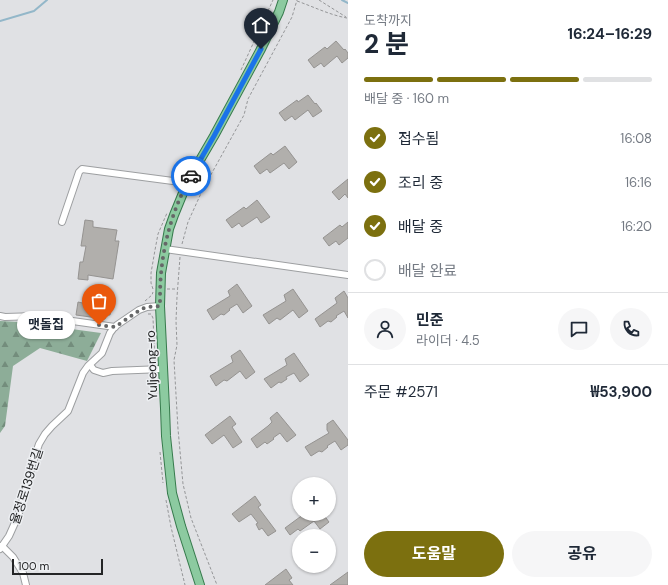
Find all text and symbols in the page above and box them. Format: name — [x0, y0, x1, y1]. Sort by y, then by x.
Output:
pin — [244, 8, 278, 49]
text: 도착까지 — [364, 12, 412, 29]
icon: home — [250, 14, 272, 36]
text: 16:24–16:29 — [568, 24, 652, 44]
text: 2 분 — [364, 27, 409, 61]
text: 배달 중 · 160 m — [364, 90, 449, 107]
icon: check — [364, 127, 386, 149]
text: 접수됨 — [398, 129, 439, 149]
text: 16:08 — [620, 130, 652, 147]
courier — [171, 156, 211, 196]
icon: car — [180, 165, 202, 187]
icon: check — [364, 171, 386, 193]
text: 조리 중 — [398, 173, 443, 193]
text: 16:16 — [625, 174, 652, 191]
icon: check — [364, 215, 386, 237]
text: 배달 중 — [398, 217, 443, 237]
text: 16:20 — [621, 218, 652, 235]
text: 배달 완료 — [398, 261, 457, 281]
pin — [82, 284, 116, 325]
icon: bag — [88, 290, 110, 312]
button: person — [364, 308, 406, 350]
button: chat — [558, 308, 600, 350]
button: phone — [610, 308, 652, 350]
text: 민준 — [416, 310, 444, 330]
callout: 맷돌집 — [17, 311, 75, 339]
text: 맷돌집 — [28, 316, 64, 333]
street label: Yuljeong-ro — [142, 330, 161, 400]
text: 라이더 · 4.5 — [416, 332, 480, 349]
text: 주문 #2571 — [364, 382, 438, 402]
text: ₩53,900 — [590, 382, 652, 402]
street label: 율정로139번길 — [6, 446, 47, 527]
map controls — [292, 477, 336, 573]
button: + — [292, 477, 336, 521]
button: − — [292, 529, 336, 573]
button: 도움말 — [364, 531, 504, 577]
button: 공유 — [512, 531, 652, 577]
scale bar — [12, 557, 103, 576]
text: 100 m — [18, 559, 49, 573]

